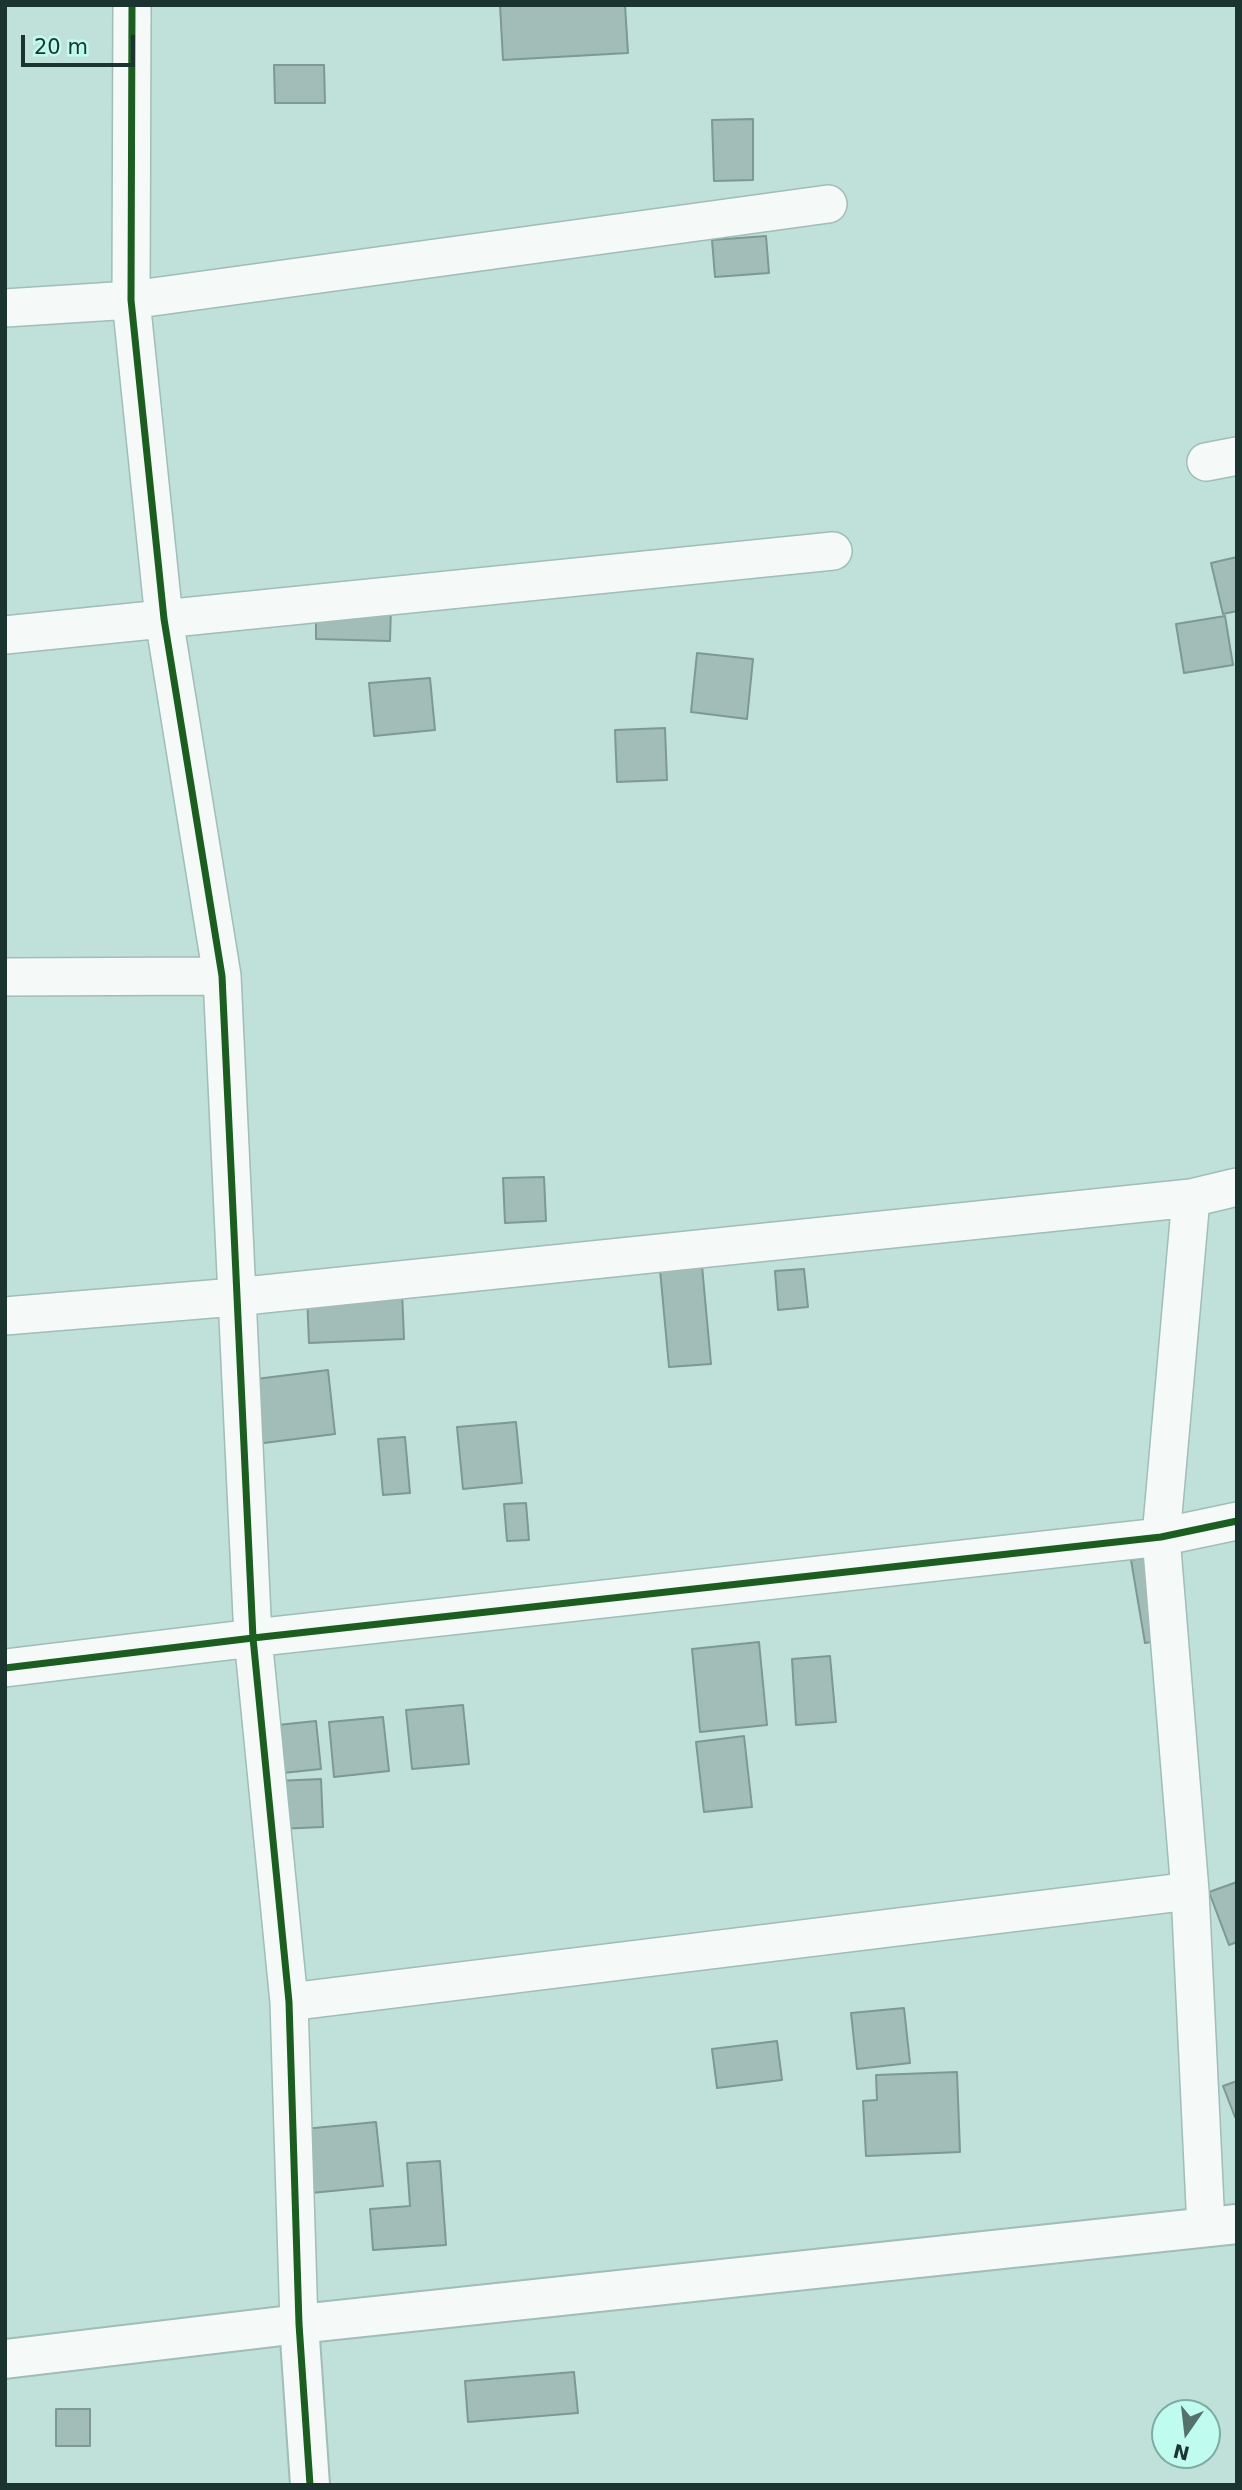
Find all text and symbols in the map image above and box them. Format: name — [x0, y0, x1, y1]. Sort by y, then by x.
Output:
scale bar — [24, 21, 138, 65]
text: 20 m — [34, 35, 88, 59]
north arrow — [1151, 2399, 1221, 2469]
text: N — [1171, 2440, 1192, 2465]

